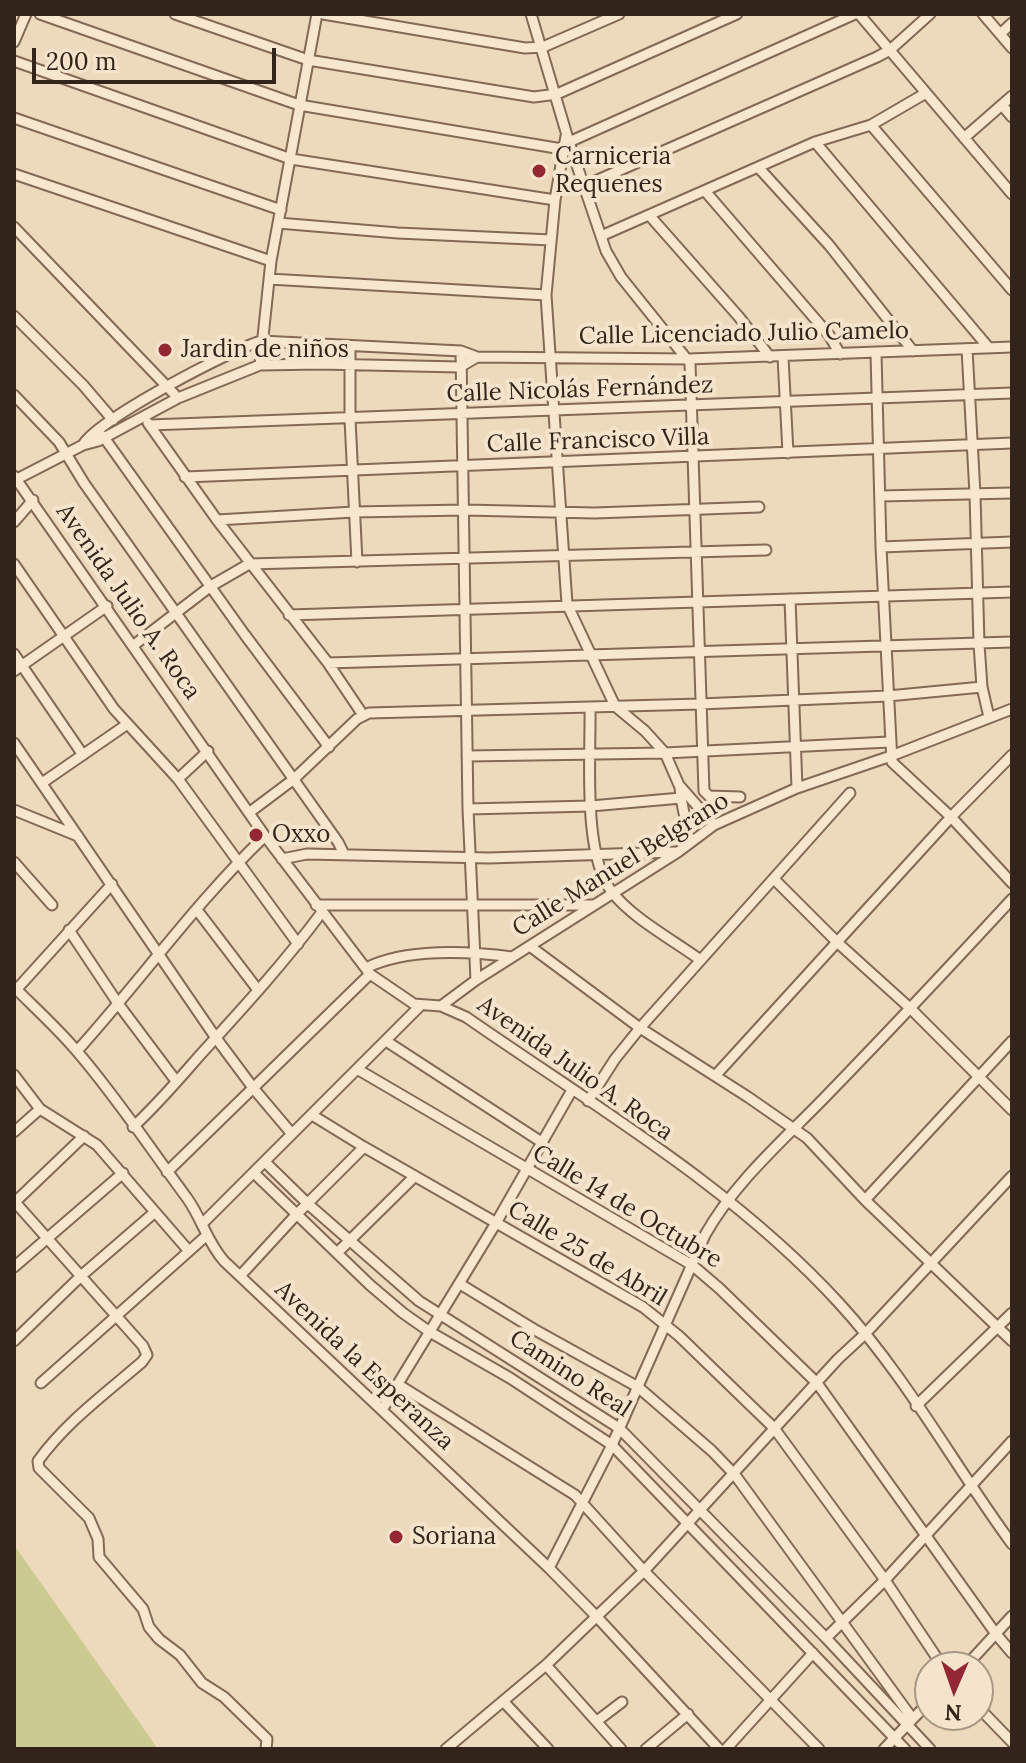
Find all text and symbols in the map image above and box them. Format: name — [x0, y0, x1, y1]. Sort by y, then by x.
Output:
scale bar — [36, 32, 280, 82]
text: 200 m — [46, 46, 116, 77]
place label: Carniceria Requenes — [555, 143, 671, 199]
marker: Carniceria Requenes — [530, 162, 548, 180]
street label: Calle Licenciado Julio Camelo — [579, 317, 909, 351]
place label: Jardin de niños — [181, 336, 349, 364]
marker: Jardin de niños — [156, 341, 174, 359]
street label: Calle Nicolás Fernández — [446, 371, 714, 409]
street label: Calle Francisco Villa — [486, 423, 710, 459]
street label: Avenida Julio A. Roca — [50, 499, 206, 705]
street label: Calle Manuel Belgrano — [508, 787, 734, 943]
place label: Oxxo — [272, 821, 330, 849]
marker: Oxxo — [247, 826, 265, 844]
street label: Avenida Julio A. Roca — [472, 991, 678, 1147]
street label: Calle 14 de Octubre — [527, 1139, 727, 1275]
street label: Calle 25 de Abril — [502, 1195, 672, 1313]
street label: Avenida la Esperanza — [268, 1276, 460, 1456]
street label: Camino Real — [504, 1324, 636, 1424]
place label: Soriana — [412, 1523, 496, 1551]
marker: Soriana — [387, 1528, 405, 1546]
north arrow — [914, 1651, 994, 1731]
text: N — [944, 1699, 962, 1727]

